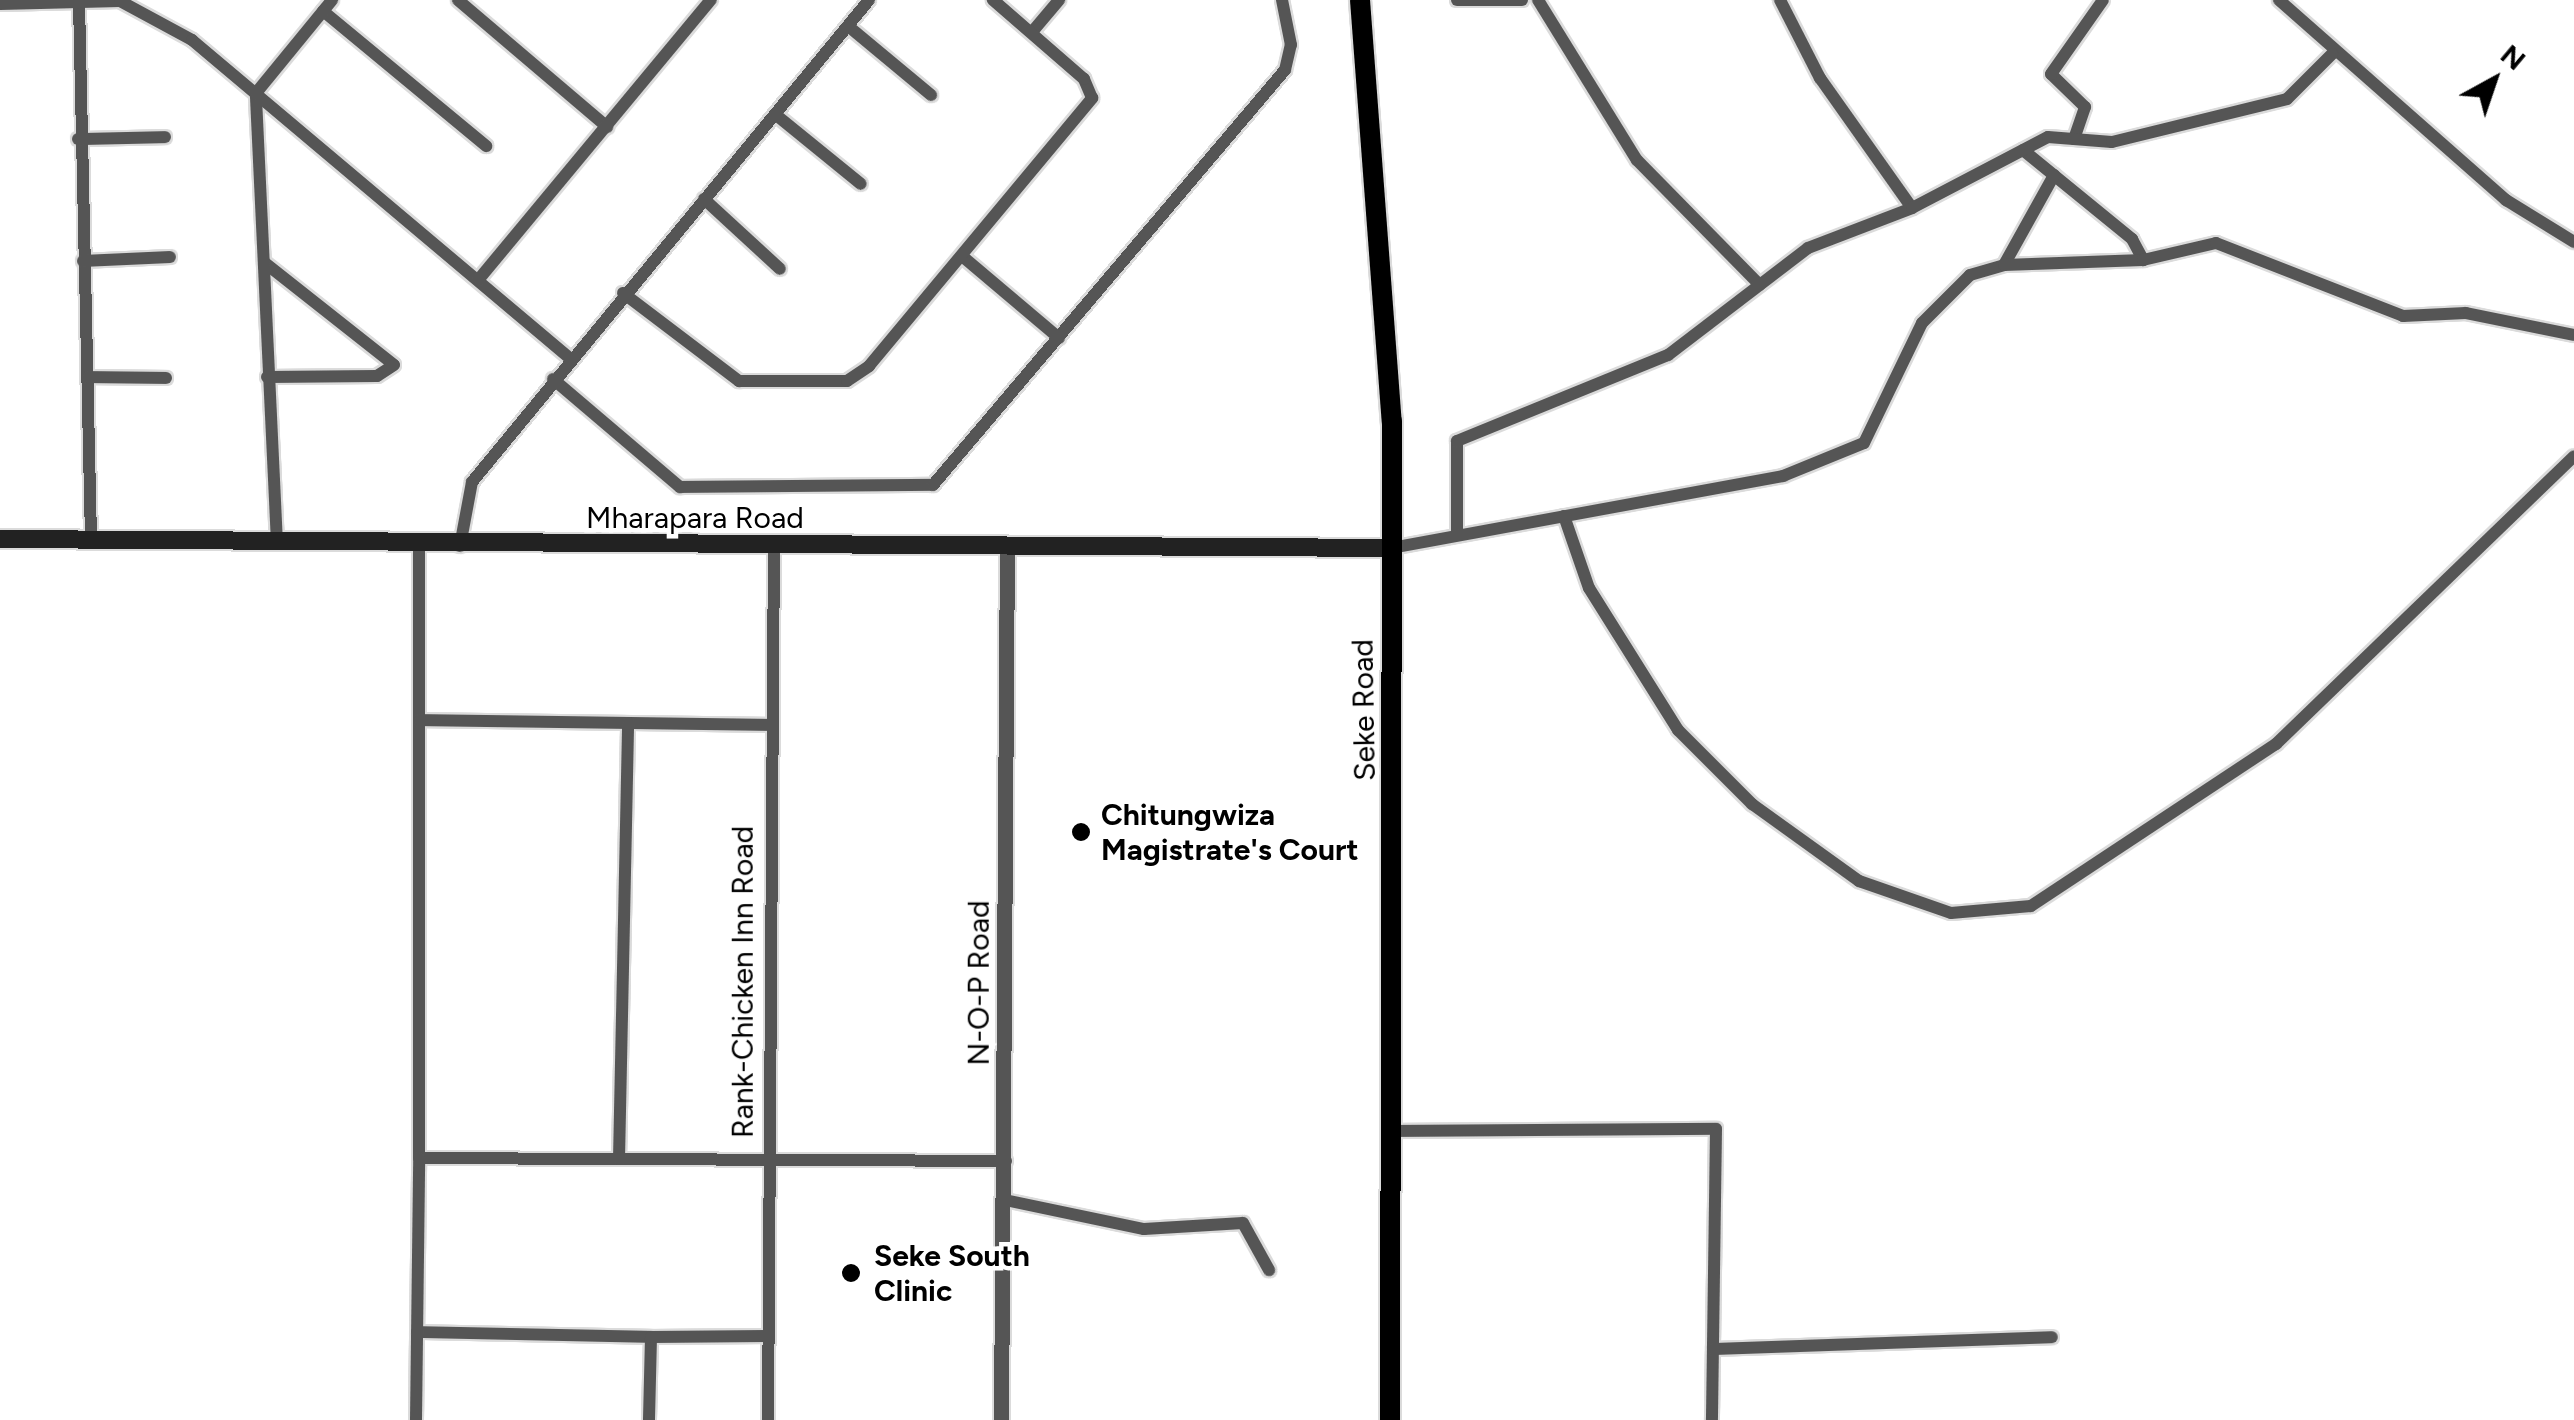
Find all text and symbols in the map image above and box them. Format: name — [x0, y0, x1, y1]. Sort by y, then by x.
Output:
north arrow — [2444, 30, 2544, 130]
text: N — [2494, 37, 2533, 77]
street label: Mharapara Road — [586, 500, 804, 536]
street label: Seke Road — [1345, 639, 1383, 781]
place label: Chitungwiza Magistrate's Court — [1101, 797, 1359, 868]
marker: Chitungwiza Magistrate's Court — [1070, 821, 1092, 843]
street label: Rank-Chicken Inn Road — [725, 826, 761, 1138]
street label: N-O-P Road — [961, 900, 997, 1066]
place label: Seke South Clinic — [874, 1238, 1030, 1308]
marker: Seke South Clinic — [838, 1260, 864, 1286]

